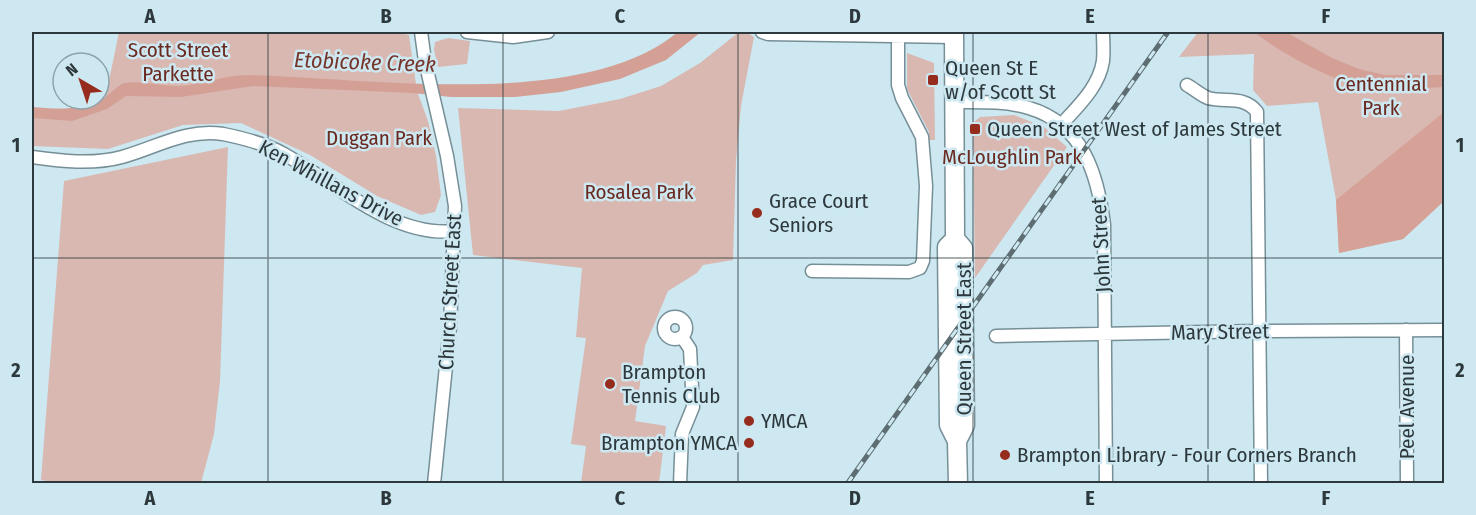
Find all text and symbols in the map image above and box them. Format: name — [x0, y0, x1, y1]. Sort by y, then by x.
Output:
text: A — [144, 4, 157, 28]
text: B — [380, 4, 392, 28]
text: C — [615, 4, 626, 28]
text: D — [849, 4, 861, 28]
text: E — [1085, 4, 1095, 28]
text: F — [1322, 4, 1331, 28]
park label: Scott Street Parkette — [128, 37, 228, 87]
water label: Etobicoke Creek — [294, 46, 436, 78]
north arrow — [51, 51, 111, 111]
place label: Queen St E w/of Scott St — [945, 55, 1056, 105]
text: N — [62, 59, 82, 80]
park label: Centennial Park — [1335, 71, 1427, 121]
marker: Queen St E w/of Scott St — [926, 73, 940, 87]
place label: Queen Street West of James Street — [987, 116, 1282, 142]
marker: Queen Street West of James Street — [968, 122, 982, 136]
park label: Duggan Park — [326, 125, 432, 151]
text: 1 — [12, 133, 20, 157]
text: 1 — [1456, 133, 1464, 157]
street label: Ken Whillans Drive — [254, 134, 408, 232]
park label: McLoughlin Park — [942, 144, 1082, 170]
park label: Rosalea Park — [584, 179, 694, 205]
place label: Grace Court Seniors — [769, 188, 869, 238]
street label: John Street — [1086, 197, 1116, 293]
marker: Grace Court Seniors — [750, 206, 764, 220]
street label: Church Street East — [433, 213, 467, 371]
street label: Queen Street East — [951, 262, 977, 416]
street label: Mary Street — [1171, 318, 1270, 346]
street label: Peel Avenue — [1394, 355, 1420, 459]
text: 2 — [10, 358, 21, 382]
text: 2 — [1454, 358, 1465, 382]
place label: Brampton Tennis Club — [622, 359, 720, 409]
marker: Brampton Tennis Club — [603, 377, 617, 391]
place label: YMCA — [761, 408, 808, 434]
marker: YMCA — [742, 414, 756, 428]
place label: Brampton YMCA — [601, 430, 737, 456]
marker: Brampton YMCA — [742, 436, 756, 450]
place label: Brampton Library - Four Corners Branch — [1017, 442, 1357, 468]
marker: Brampton Library - Four Corners Branch — [998, 448, 1012, 462]
text: A — [144, 486, 157, 510]
text: B — [380, 486, 392, 510]
text: C — [615, 486, 626, 510]
text: D — [849, 486, 861, 510]
text: E — [1085, 486, 1095, 510]
text: F — [1322, 486, 1331, 510]

